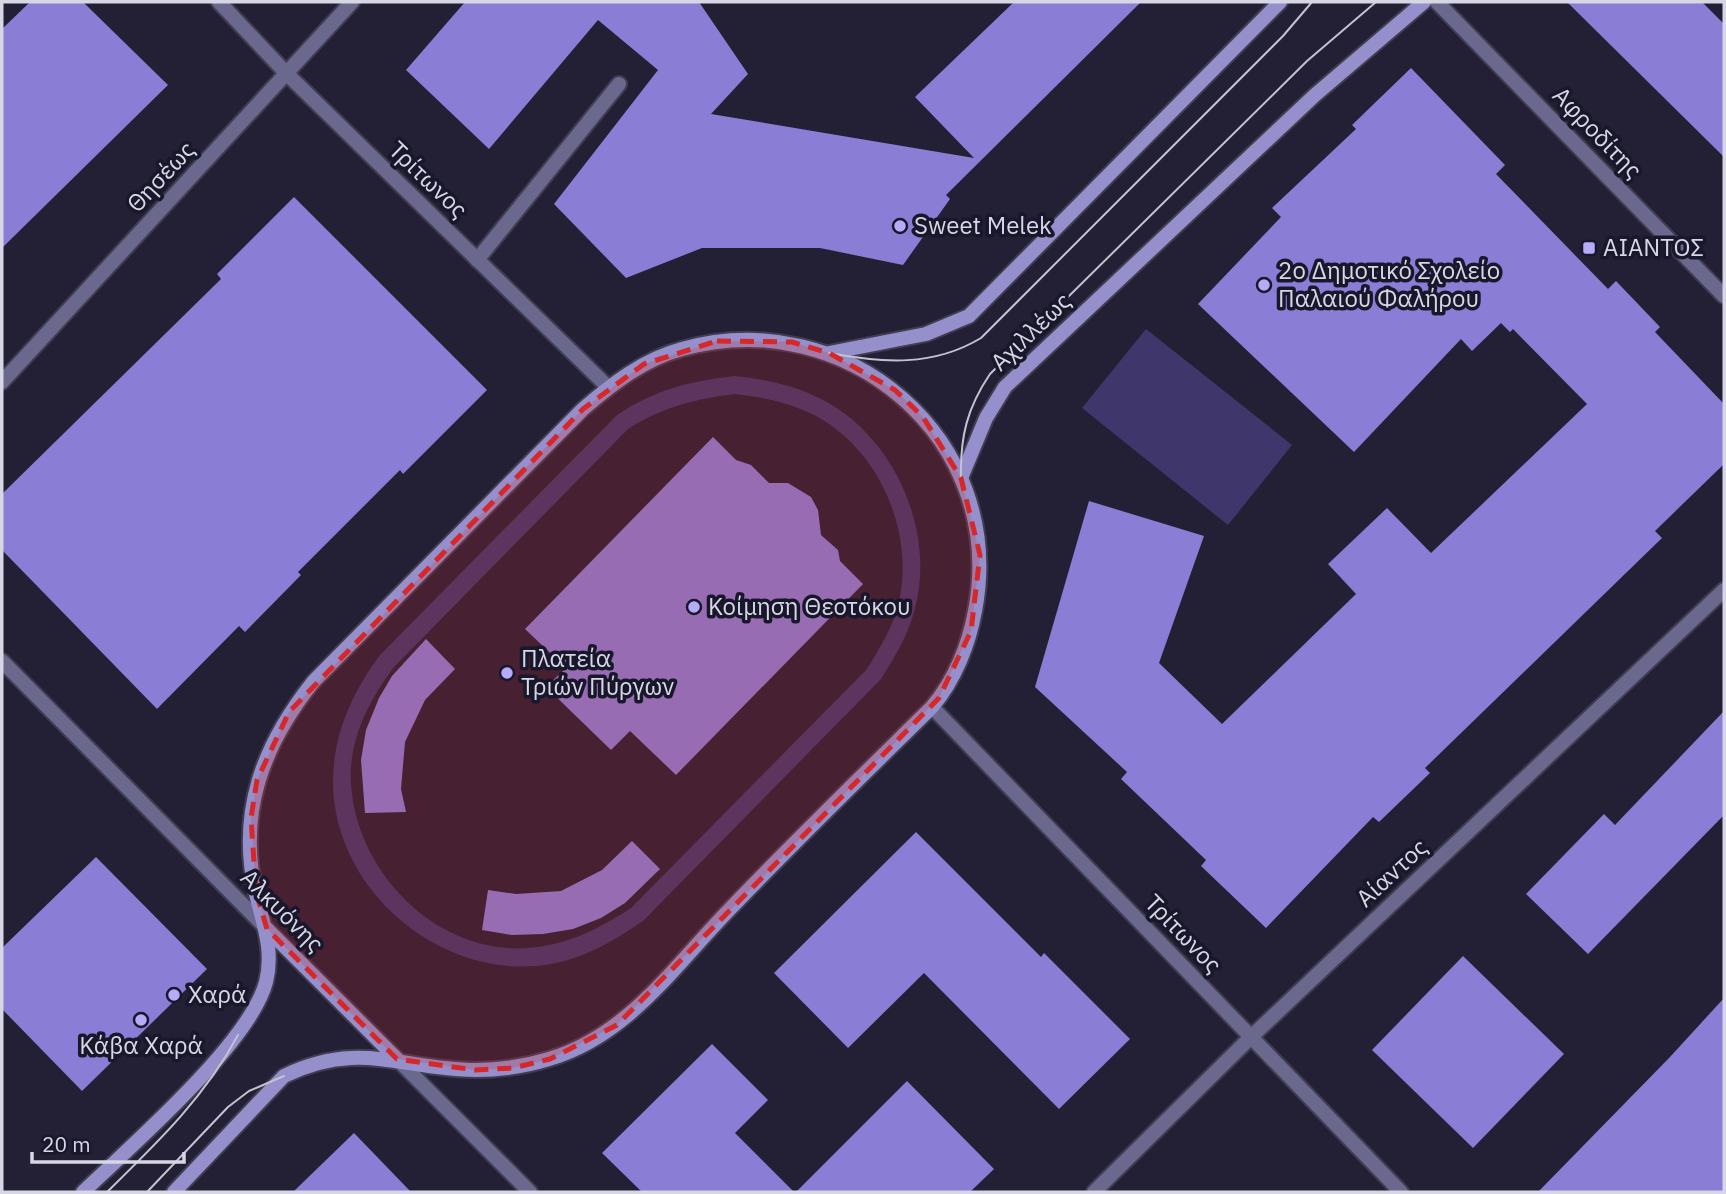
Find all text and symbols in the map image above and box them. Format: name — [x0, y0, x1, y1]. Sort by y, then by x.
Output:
street label: Αφροδίτης — [1546, 79, 1650, 185]
street label: Θησέως — [119, 134, 201, 219]
street label: Τρίτωνος — [382, 134, 475, 225]
place label: Sweet Melek — [914, 209, 1052, 241]
marker: Sweet Melek — [892, 218, 908, 234]
place label: ΑΙΑΝΤΟΣ — [1603, 231, 1704, 263]
marker: ΑΙΑΝΤΟΣ — [1581, 240, 1597, 256]
place label: 2ο Δημοτικό Σχολείο Παλαιού Φαλήρου — [1278, 254, 1500, 314]
marker: 2ο Δημοτικό Σχολείο Παλαιού Φαλήρου — [1256, 277, 1272, 293]
street label: Αχιλλέως — [983, 285, 1077, 377]
place label: Κοίμηση Θεοτόκου — [708, 590, 911, 622]
marker: Κοίμηση Θεοτόκου — [686, 599, 702, 615]
place label: Πλατεία Τριών Πύργων — [521, 642, 674, 702]
marker: Πλατεία Τριών Πύργων — [499, 665, 515, 681]
street label: Αίαντος — [1349, 831, 1434, 914]
street label: Αλκυόνης — [234, 862, 331, 959]
street label: Τρίτωνος — [1138, 887, 1229, 980]
place label: Χαρά — [188, 978, 247, 1010]
marker: Χαρά — [166, 987, 182, 1003]
marker: Κάβα Χαρά — [133, 1012, 149, 1028]
place label: Κάβα Χαρά — [79, 1029, 203, 1061]
scale bar — [32, 1120, 184, 1164]
text: 20 m — [42, 1130, 91, 1158]

